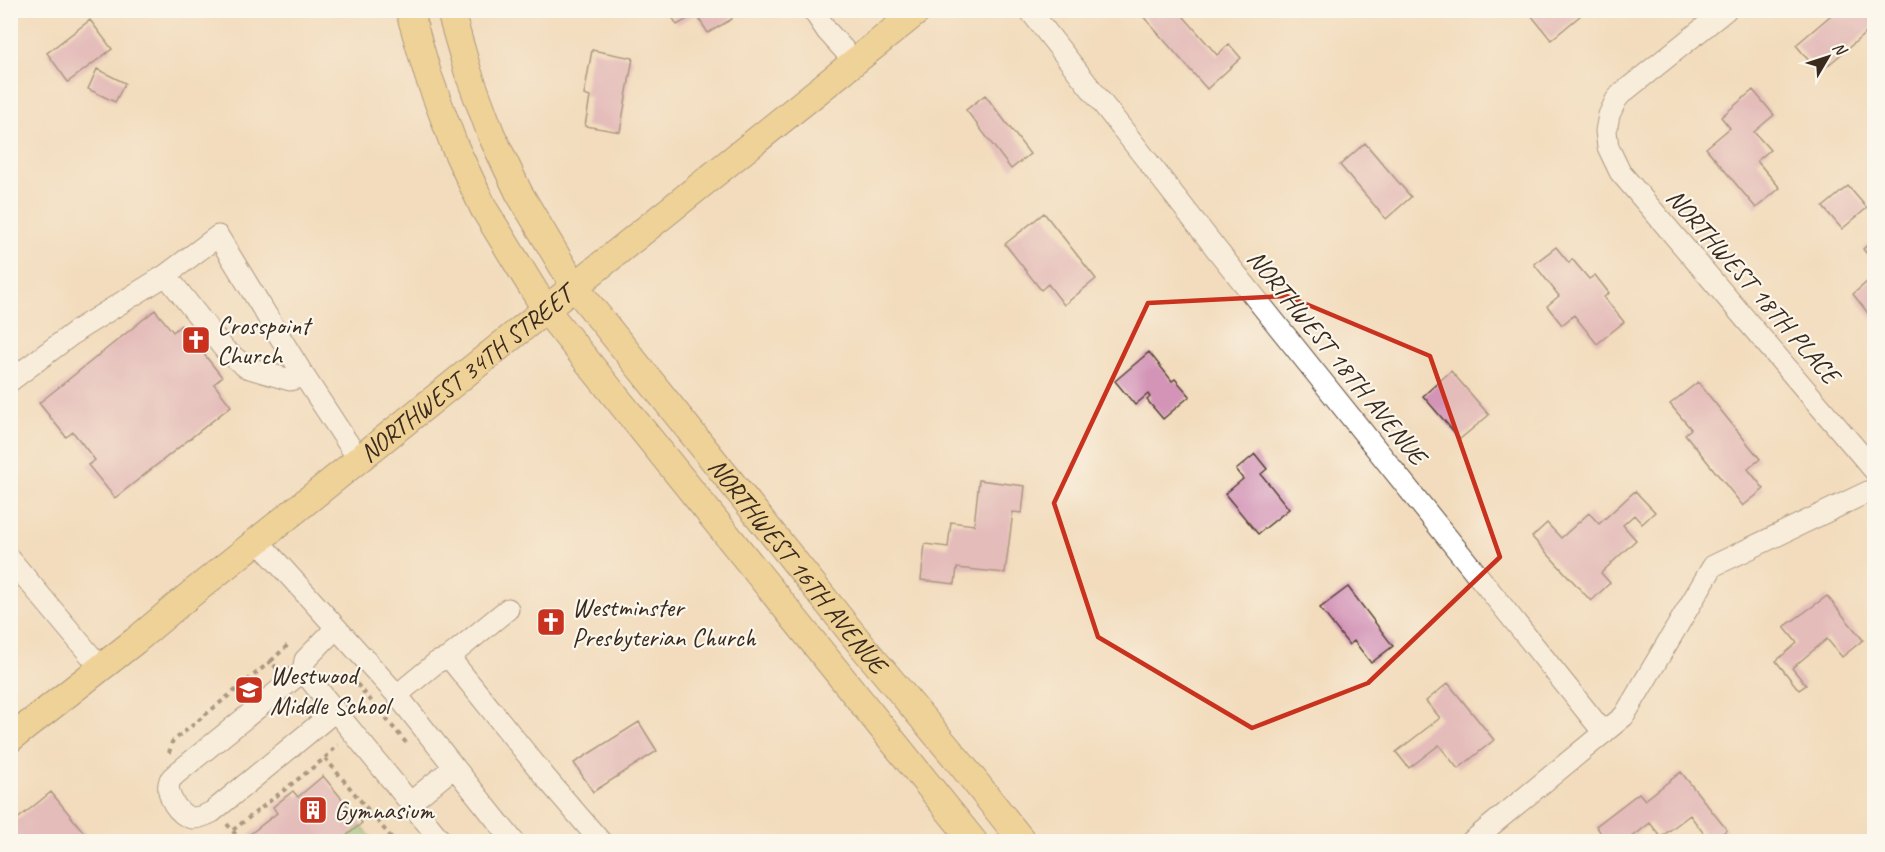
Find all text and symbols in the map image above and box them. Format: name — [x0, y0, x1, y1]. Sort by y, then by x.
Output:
north arrow — [1798, 27, 1858, 87]
text: N — [1828, 38, 1852, 61]
street label: NORTHWEST 18TH PLACE — [1659, 182, 1849, 393]
street label: NORTHWEST 18TH AVENUE — [1240, 243, 1436, 474]
street label: NORTHWEST 34TH STREET — [353, 274, 584, 469]
place label: Crosspoint Church — [217, 309, 313, 372]
church icon: Crosspoint Church — [180, 324, 212, 356]
street label: NORTHWEST 16TH AVENUE — [701, 451, 896, 682]
place label: Westminster Presbyterian Church — [572, 591, 757, 654]
church icon: Westminster Presbyterian Church — [535, 606, 567, 638]
place label: Westwood Middle School — [270, 659, 394, 722]
school or university icon: Westwood Middle School — [233, 674, 265, 706]
building icon: Gymnasium — [297, 794, 329, 826]
place label: Gymnasium — [334, 794, 436, 827]

